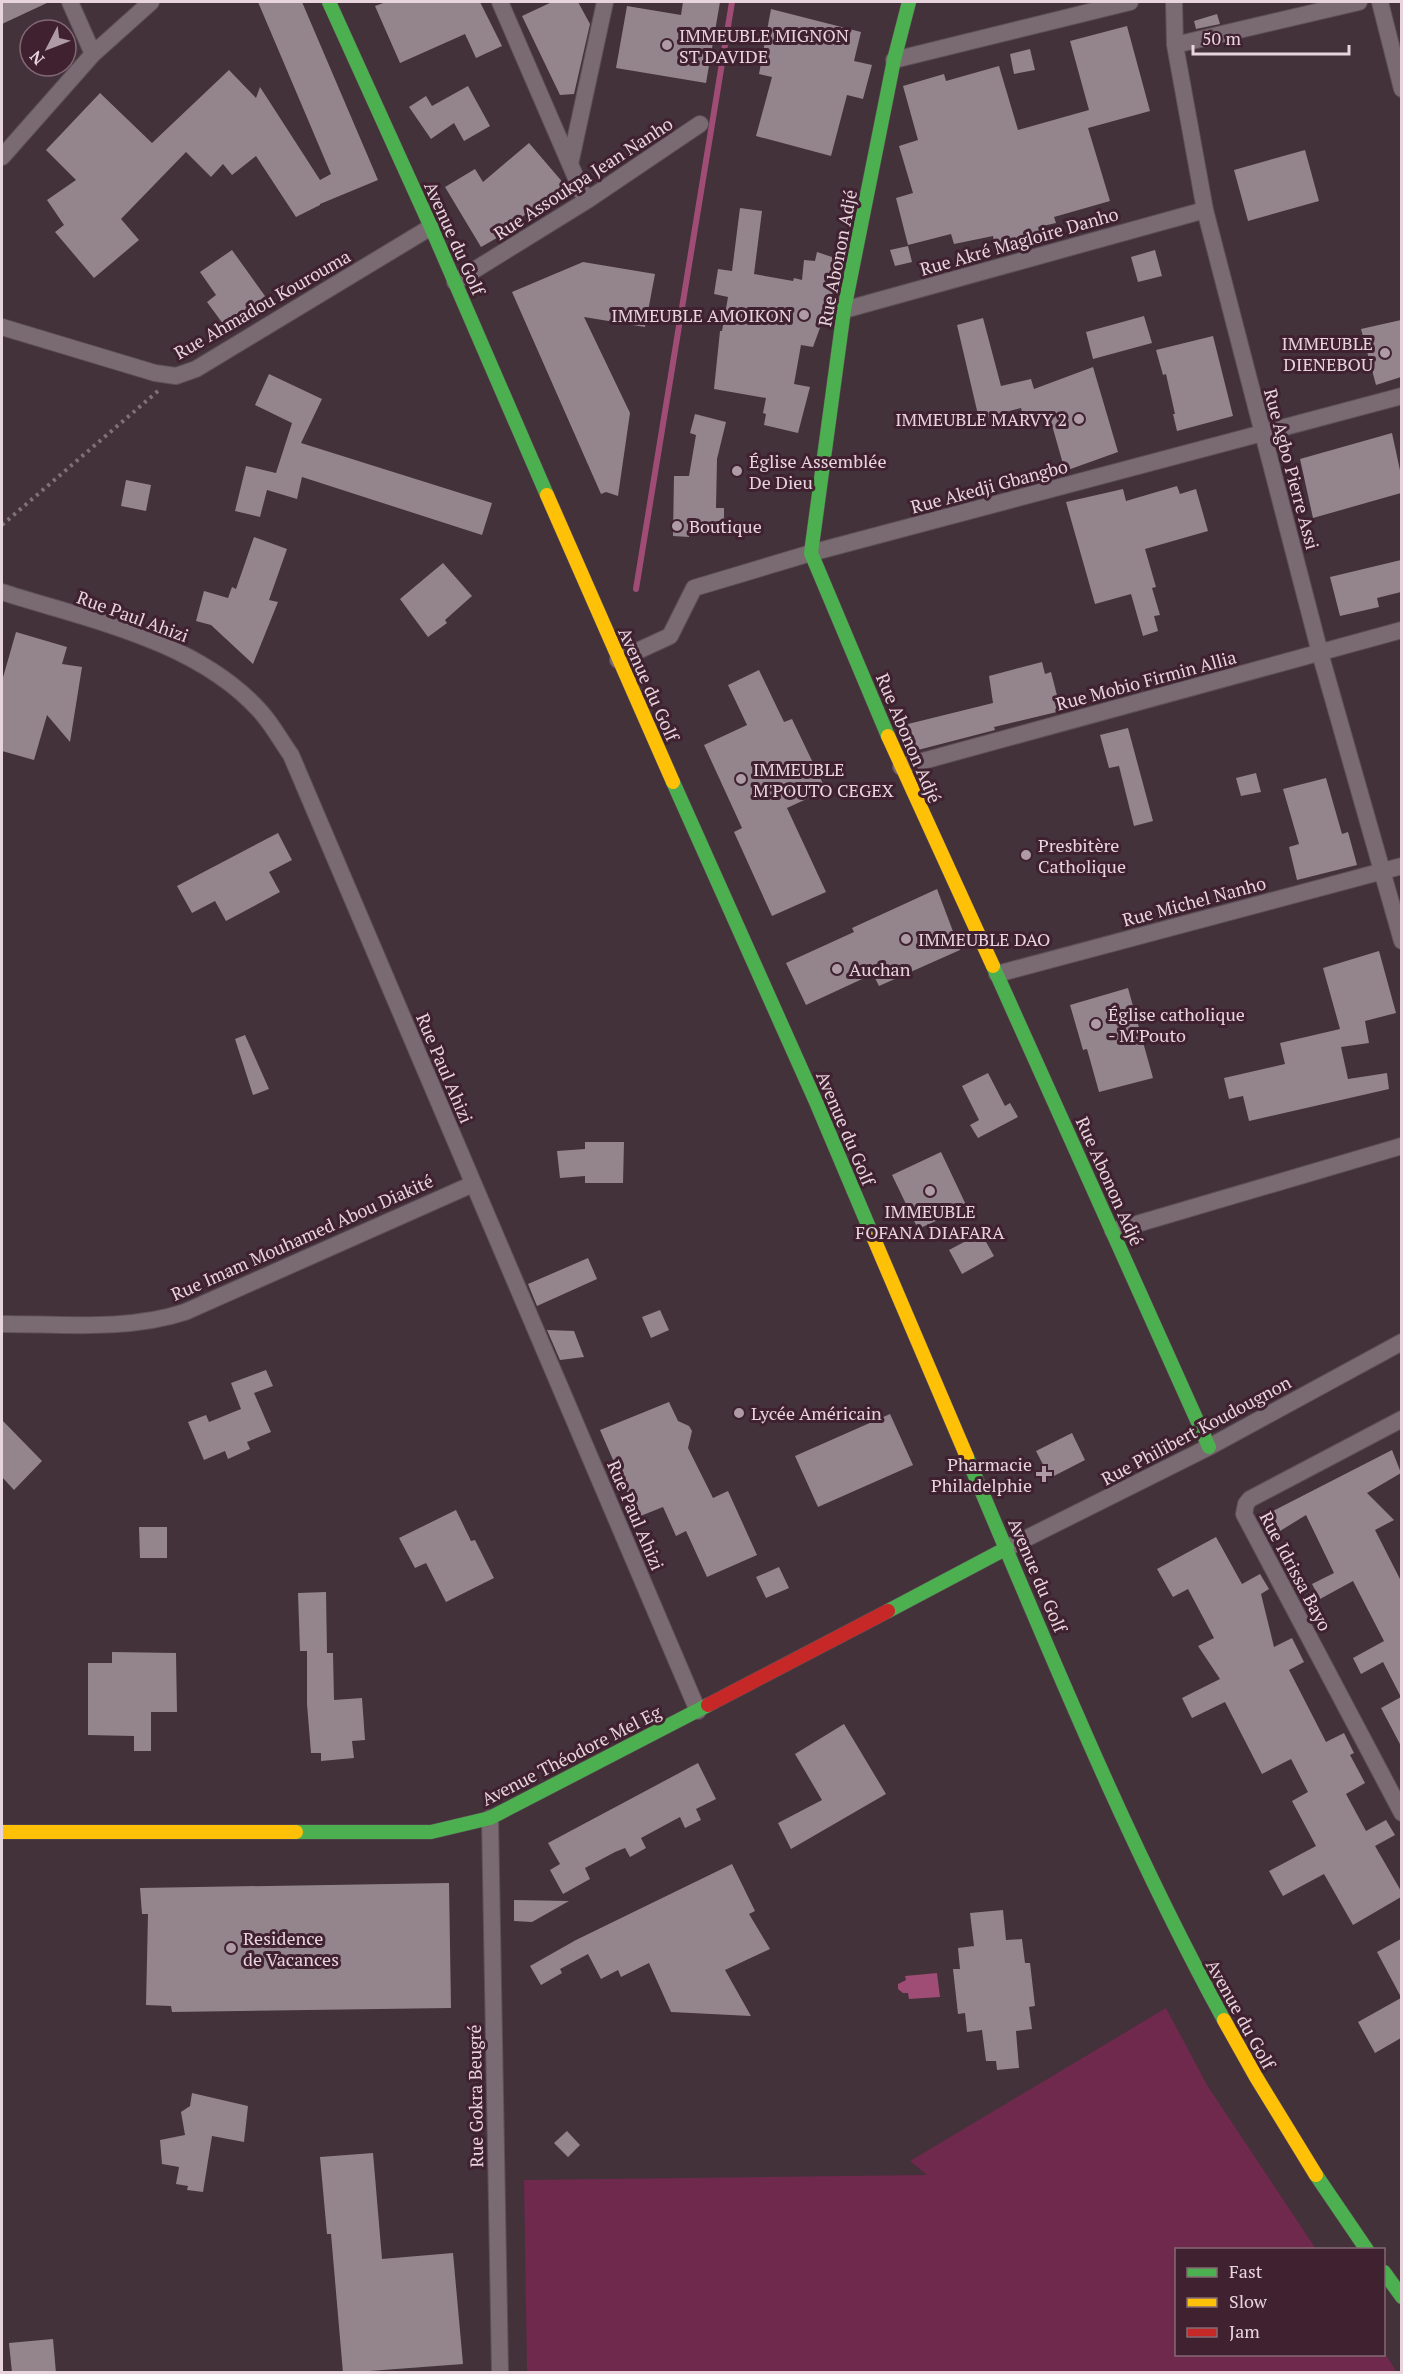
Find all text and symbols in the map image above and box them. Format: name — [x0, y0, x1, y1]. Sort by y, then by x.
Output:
north arrow — [18, 18, 78, 78]
scale bar — [1193, 18, 1349, 56]
place label: IMMEUBLE MIGNON ST DAVIDE — [679, 23, 849, 68]
text: 50 m — [1202, 26, 1242, 50]
marker: IMMEUBLE MIGNON ST DAVIDE — [660, 38, 674, 52]
text: N — [25, 46, 49, 70]
street label: Rue Assoukpa Jean Nanho — [489, 111, 677, 245]
street label: Avenue du Golf — [419, 177, 492, 300]
street label: Rue Abonon Adjé — [812, 188, 862, 328]
street label: Rue Akré Magloire Danho — [917, 201, 1121, 281]
street label: Rue Ahmadou Kourouma — [169, 244, 355, 364]
place label: IMMEUBLE AMOIKON — [611, 303, 792, 327]
marker: IMMEUBLE AMOIKON — [797, 308, 811, 322]
place label: IMMEUBLE DIENEBOU — [1281, 331, 1373, 376]
marker: IMMEUBLE DIENEBOU — [1378, 346, 1392, 360]
street label: Rue Agbo Pierre Assi — [1259, 386, 1325, 552]
place label: IMMEUBLE MARVY 2 — [895, 407, 1067, 431]
marker: IMMEUBLE MARVY 2 — [1072, 412, 1086, 426]
place label: Église Assemblée De Dieu — [749, 449, 886, 494]
street label: Rue Akedji Gbangbo — [908, 454, 1070, 518]
marker: Église Assemblée De Dieu — [730, 464, 744, 478]
place label: Boutique — [689, 514, 762, 538]
marker: Boutique — [670, 519, 684, 533]
street label: Rue Paul Ahizi — [74, 585, 192, 647]
street label: Avenue du Golf — [613, 623, 686, 746]
street label: Rue Mobio Firmin Allia — [1053, 644, 1239, 716]
street label: Rue Abonon Adjé — [871, 669, 947, 807]
place label: IMMEUBLE M'POUTO CEGEX — [753, 757, 894, 802]
marker: IMMEUBLE M'POUTO CEGEX — [734, 772, 748, 786]
place label: Presbitère Catholique — [1038, 833, 1126, 878]
marker: Presbitère Catholique — [1019, 848, 1033, 862]
street label: Rue Michel Nanho — [1120, 870, 1268, 932]
place label: IMMEUBLE DAO — [918, 927, 1050, 951]
marker: IMMEUBLE DAO — [899, 932, 913, 946]
place label: Auchan — [849, 957, 911, 981]
marker: Auchan — [830, 962, 844, 976]
place label: Église catholique - M'Pouto — [1108, 1002, 1245, 1047]
street label: Rue Paul Ahizi — [411, 1009, 479, 1127]
marker: Église catholique - M'Pouto — [1089, 1017, 1103, 1031]
street label: Avenue du Golf — [811, 1067, 882, 1190]
street label: Rue Abonon Adjé — [1071, 1113, 1149, 1249]
street label: Rue Imam Mouhamed Abou Diakité — [167, 1168, 437, 1306]
marker: IMMEUBLE FOFANA DIAFARA — [923, 1184, 937, 1198]
place label: IMMEUBLE FOFANA DIAFARA — [855, 1199, 1005, 1244]
street label: Rue Philibert Koudougnon — [1097, 1370, 1295, 1490]
place label: Lycée Américain — [751, 1401, 882, 1425]
marker: Lycée Américain — [732, 1406, 746, 1420]
place label: Pharmacie Philadelphie — [931, 1452, 1032, 1497]
street label: Rue Paul Ahizi — [602, 1456, 670, 1574]
marker: Pharmacie Philadelphie — [1037, 1467, 1051, 1481]
street label: Rue Idrissa Bayo — [1254, 1507, 1338, 1635]
street label: Avenue du Golf — [1003, 1514, 1074, 1637]
street label: Avenue Théodore Mel Eg — [477, 1699, 665, 1811]
place label: Residence de Vacances — [243, 1926, 339, 1971]
marker: Residence de Vacances — [224, 1941, 238, 1955]
street label: Avenue du Golf — [1201, 1955, 1282, 2075]
street label: Rue Gokra Beugré — [462, 2024, 488, 2168]
legend — [1175, 2248, 1385, 2356]
text: Fast — [1229, 2259, 1263, 2283]
text: Slow — [1229, 2289, 1268, 2313]
text: Jam — [1229, 2319, 1260, 2343]

